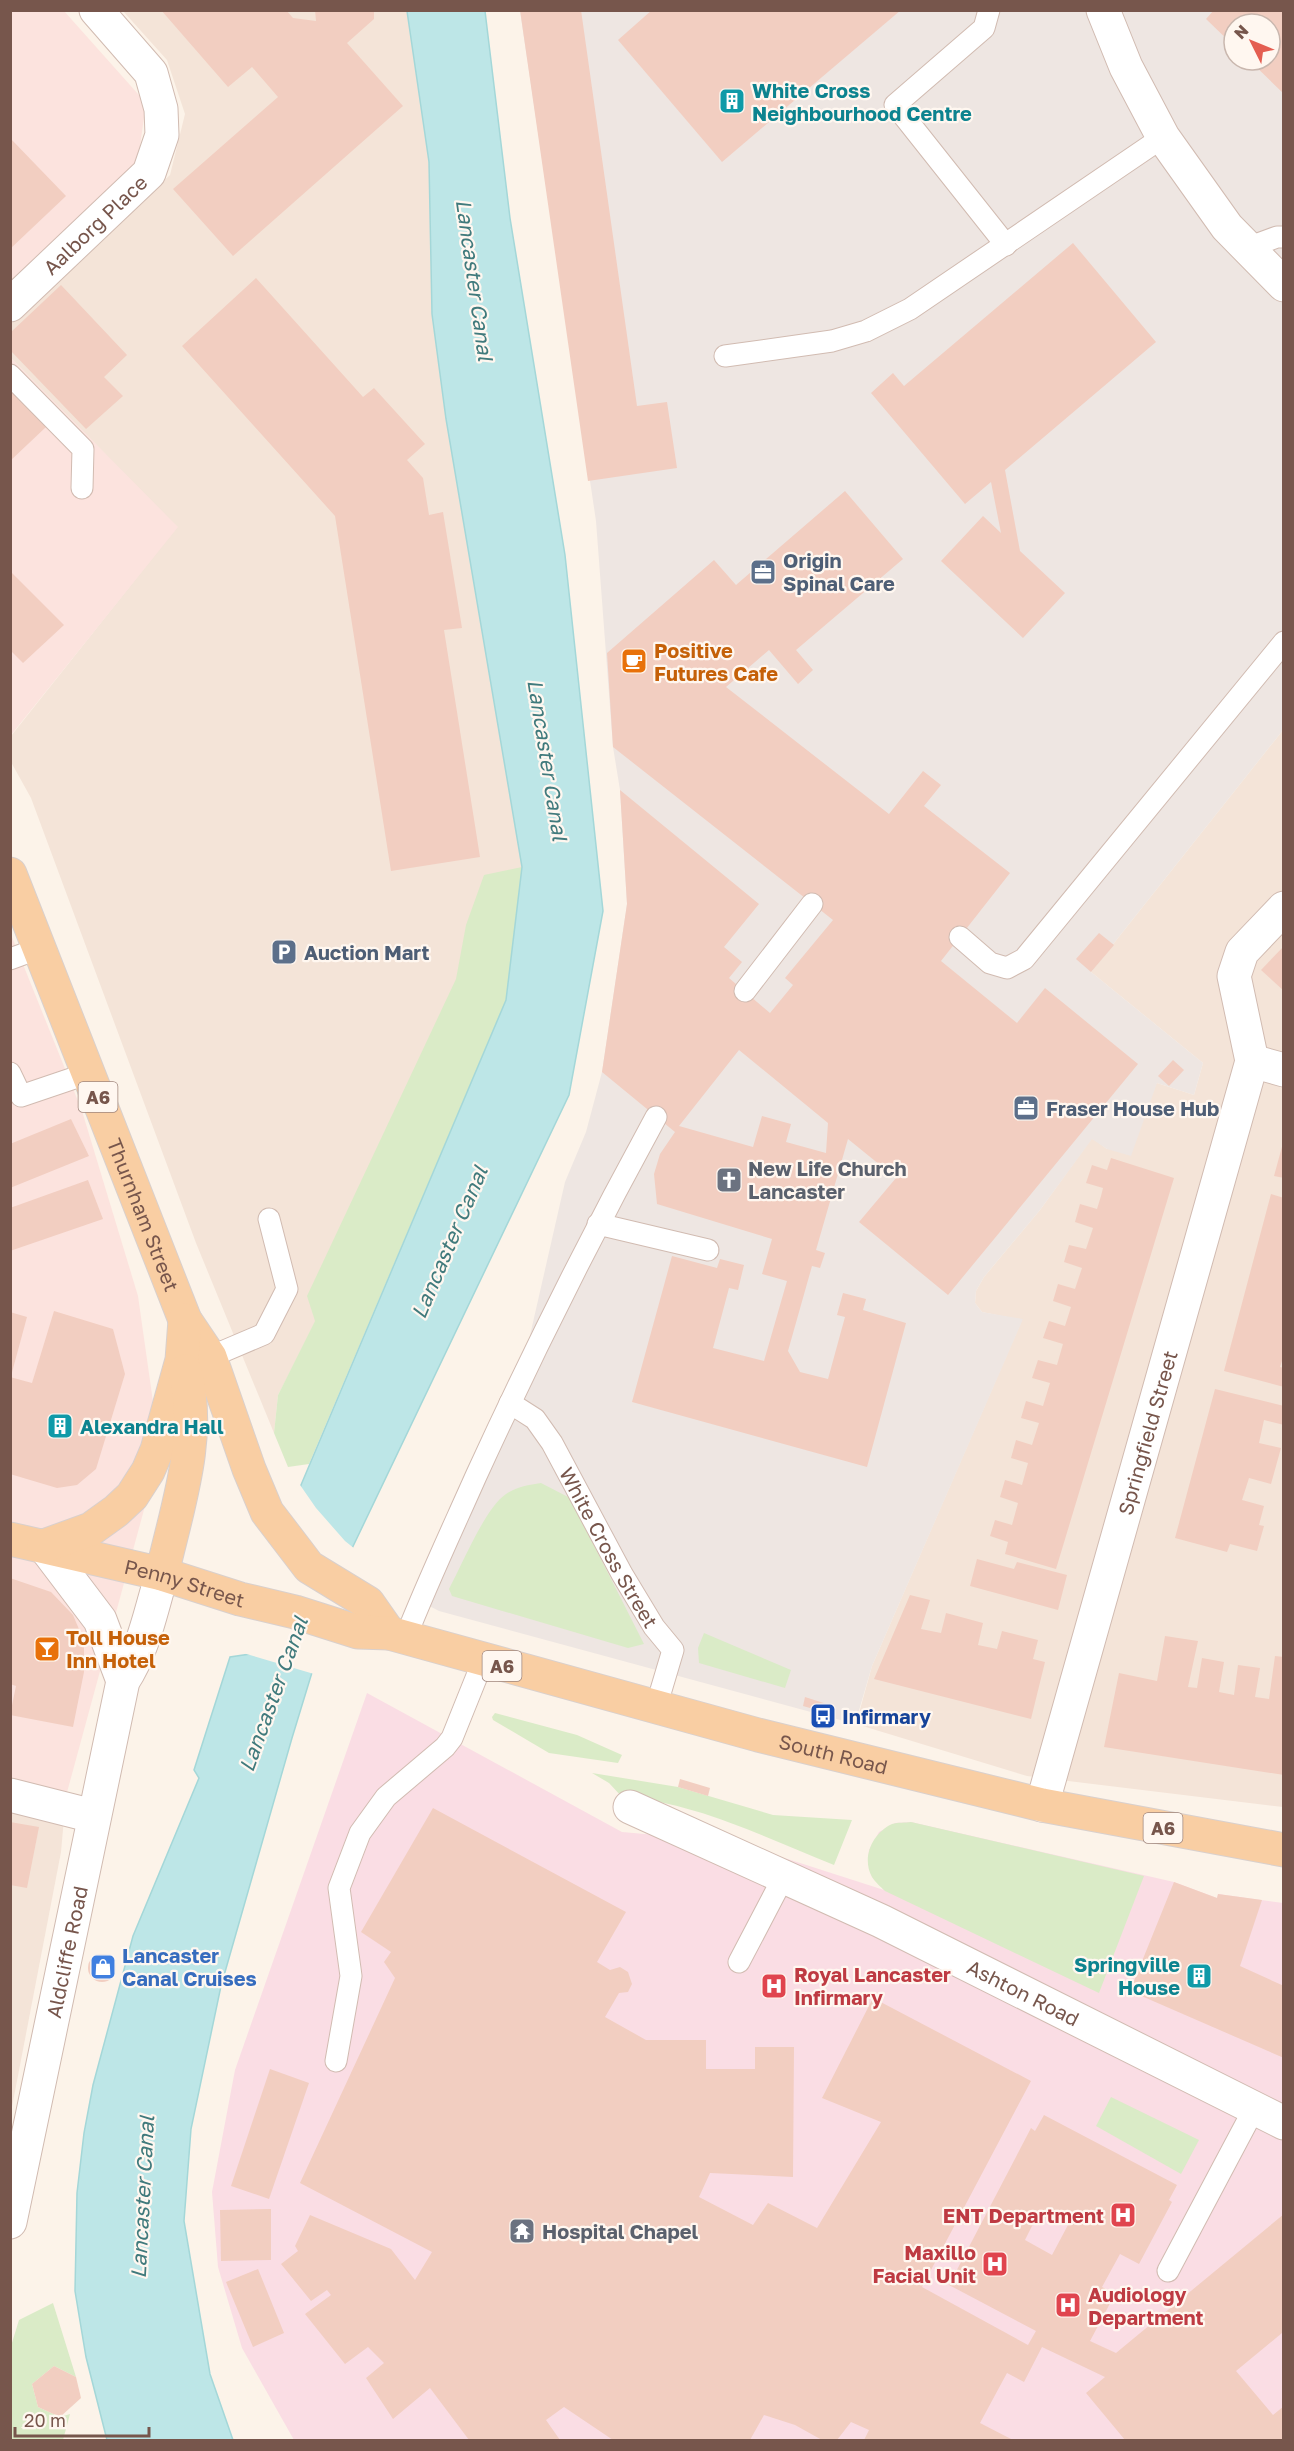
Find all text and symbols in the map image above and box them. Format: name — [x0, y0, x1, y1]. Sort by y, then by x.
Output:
north arrow — [1222, 12, 1282, 72]
text: N — [1230, 20, 1252, 43]
place label: White Cross Neighbourhood Centre — [752, 78, 972, 125]
building icon: White Cross Neighbourhood Centre — [717, 86, 747, 116]
street label: Aalborg Place — [38, 170, 152, 279]
water label: Lancaster Canal — [451, 197, 499, 364]
place label: Origin Spinal Care — [783, 548, 895, 595]
office icon: Origin Spinal Care — [748, 557, 778, 587]
place label: Positive Futures Cafe — [654, 638, 778, 685]
cafe icon: Positive Futures Cafe — [619, 646, 649, 676]
water label: Lancaster Canal — [522, 677, 574, 844]
parking icon: Auction Mart — [269, 937, 299, 967]
place label: Auction Mart — [304, 940, 429, 964]
road number: A6 — [78, 1082, 118, 1112]
office icon: Fraser House Hub — [1011, 1093, 1041, 1123]
place label: Fraser House Hub — [1046, 1096, 1219, 1120]
street label: Thurnham Street — [103, 1135, 185, 1295]
place label: New Life Church Lancaster — [748, 1156, 907, 1203]
water label: Lancaster Canal — [405, 1161, 493, 1322]
church icon: New Life Church Lancaster — [714, 1165, 744, 1195]
street label: Springfield Street — [1112, 1347, 1182, 1518]
building icon: Alexandra Hall — [45, 1411, 75, 1441]
place label: Alexandra Hall — [80, 1414, 224, 1438]
street label: White Cross Street — [555, 1463, 664, 1632]
street label: Penny Street — [122, 1554, 247, 1612]
water label: Lancaster Canal — [233, 1612, 314, 1775]
place label: Toll House Inn Hotel — [66, 1625, 170, 1672]
bar icon: Toll House Inn Hotel — [32, 1634, 62, 1664]
road number: A6 — [482, 1651, 522, 1681]
bus stop icon: Infirmary — [808, 1701, 838, 1731]
place label: Infirmary — [842, 1704, 931, 1728]
street label: South Road — [777, 1729, 890, 1779]
road number: A6 — [1144, 1813, 1182, 1843]
street label: Aldcliffe Road — [41, 1884, 92, 2020]
place label: Lancaster Canal Cruises — [122, 1943, 257, 1990]
shop icon: Lancaster Canal Cruises — [88, 1952, 118, 1982]
place label: Springville House — [1074, 1952, 1180, 1999]
street label: Ashton Road — [963, 1954, 1084, 2031]
building icon: Springville House — [1184, 1961, 1214, 1991]
place label: Royal Lancaster Infirmary — [794, 1962, 951, 2009]
hospital icon: Royal Lancaster Infirmary — [759, 1971, 789, 2001]
water label: Lancaster Canal — [125, 2114, 159, 2279]
hospital icon: ENT Department — [1108, 2200, 1138, 2230]
place label: ENT Department — [943, 2203, 1104, 2227]
temple icon: Hospital Chapel — [507, 2216, 537, 2246]
place label: Hospital Chapel — [542, 2219, 698, 2243]
place label: Maxillo Facial Unit — [872, 2240, 976, 2287]
hospital icon: Maxillo Facial Unit — [980, 2249, 1010, 2279]
place label: Audiology Department — [1088, 2282, 1204, 2329]
hospital icon: Audiology Department — [1053, 2290, 1083, 2320]
scale bar — [15, 2400, 148, 2438]
text: 20 m — [24, 2409, 66, 2431]

